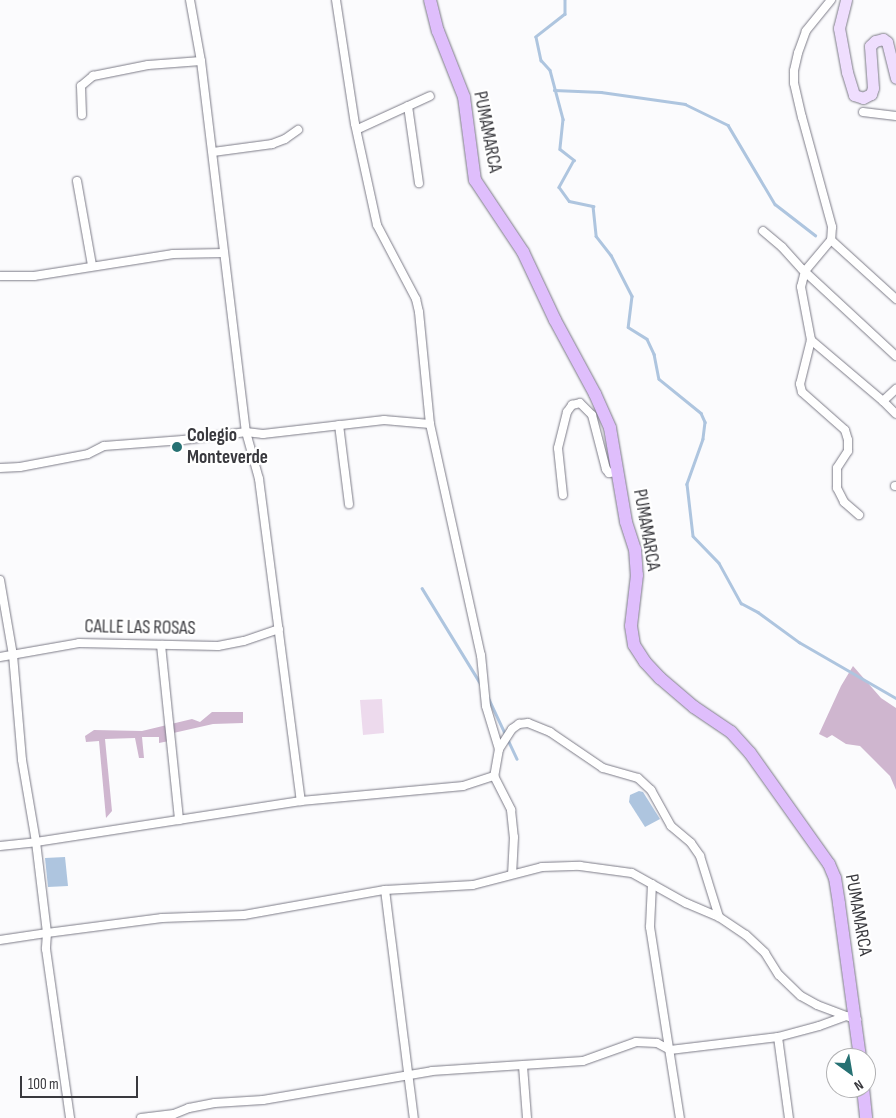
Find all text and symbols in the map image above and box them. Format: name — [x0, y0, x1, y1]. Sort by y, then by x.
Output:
street label: PUMAMARCA — [468, 89, 506, 175]
place label: Colegio Monteverde — [187, 425, 268, 469]
marker: Colegio Monteverde — [171, 441, 183, 453]
street label: PUMAMARCA — [628, 488, 664, 572]
street label: CALLE LAS ROSAS — [84, 616, 196, 640]
street label: PUMAMARCA — [840, 873, 876, 957]
north arrow — [826, 1048, 876, 1098]
scale bar — [22, 1066, 140, 1098]
text: 100 m — [28, 1075, 59, 1094]
text: N — [851, 1076, 866, 1094]

